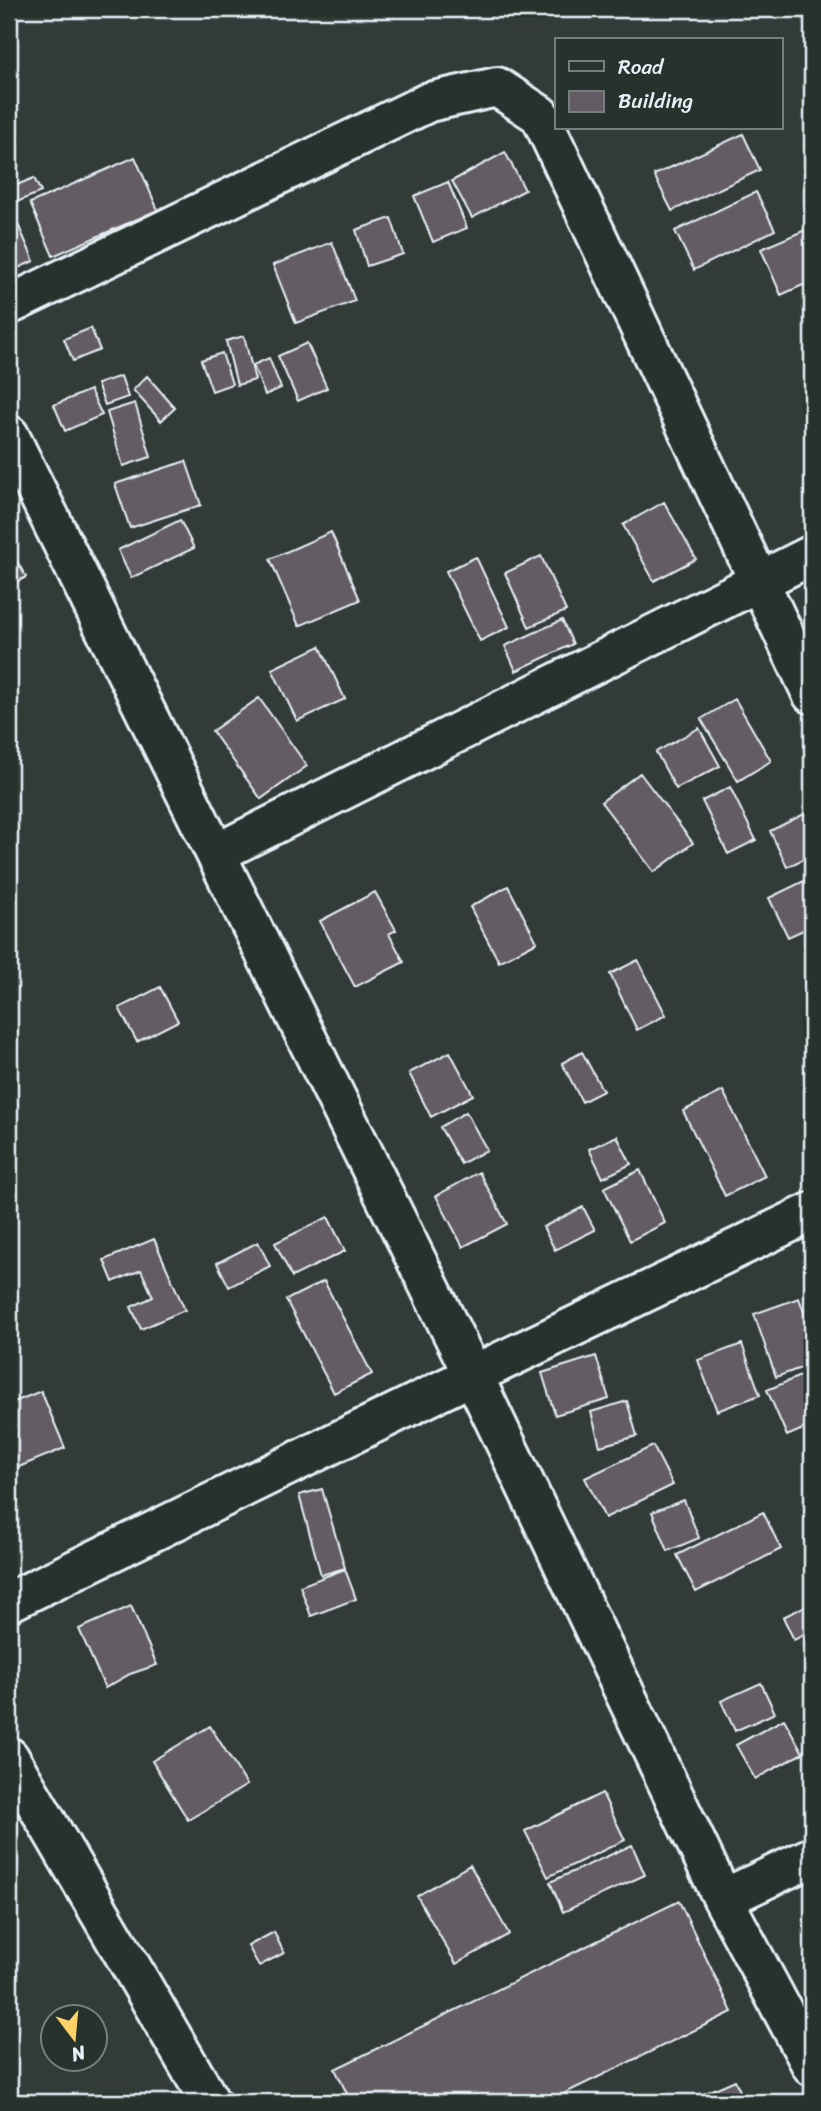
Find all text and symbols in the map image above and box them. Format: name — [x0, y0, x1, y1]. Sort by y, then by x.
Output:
legend — [555, 38, 782, 130]
text: Road — [618, 48, 665, 86]
text: Building — [618, 82, 694, 120]
north arrow — [38, 2002, 108, 2072]
text: N — [67, 2036, 90, 2072]

